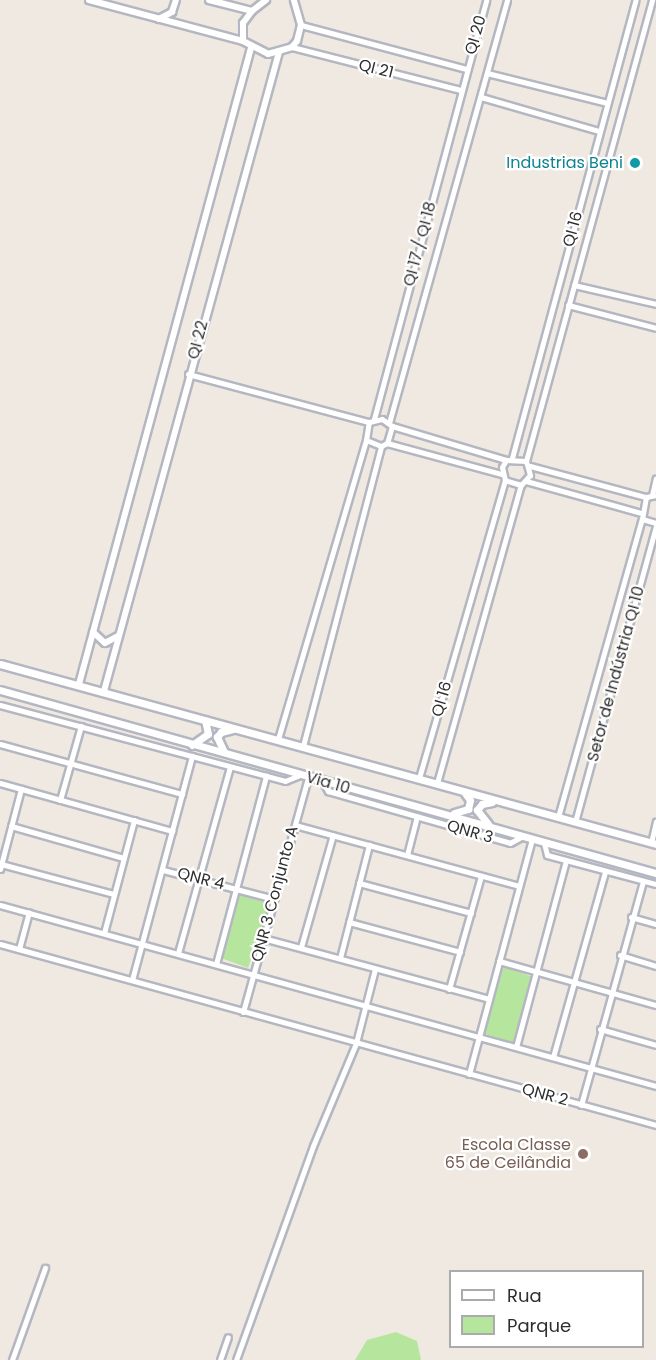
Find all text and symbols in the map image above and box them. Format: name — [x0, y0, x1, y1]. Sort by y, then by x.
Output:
street label: QI 20 — [461, 13, 491, 57]
street label: QI 21 — [357, 55, 395, 83]
place label: Industrias Beni — [506, 153, 623, 173]
marker: Industrias Beni — [628, 156, 642, 170]
street label: QI 17 / QI 18 — [399, 200, 441, 288]
street label: QI 16 — [559, 209, 587, 249]
street label: QI 22 — [184, 319, 212, 361]
street label: Setor de Indústria QI 10 — [583, 584, 649, 764]
street label: QI 16 — [428, 679, 456, 719]
street label: Via 10 — [304, 768, 352, 798]
street label: QNR 3 — [445, 816, 495, 848]
street label: QNR 3 Conjunto A — [248, 824, 302, 964]
street label: QNR 4 — [175, 864, 227, 894]
street label: QNR 2 — [520, 1080, 570, 1110]
place label: Escola Classe 65 de Ceilândia — [445, 1135, 571, 1173]
marker: Escola Classe 65 de Ceilândia — [576, 1147, 590, 1161]
legend — [449, 1270, 644, 1348]
text: Rua — [507, 1283, 542, 1308]
text: Parque — [507, 1313, 571, 1338]

